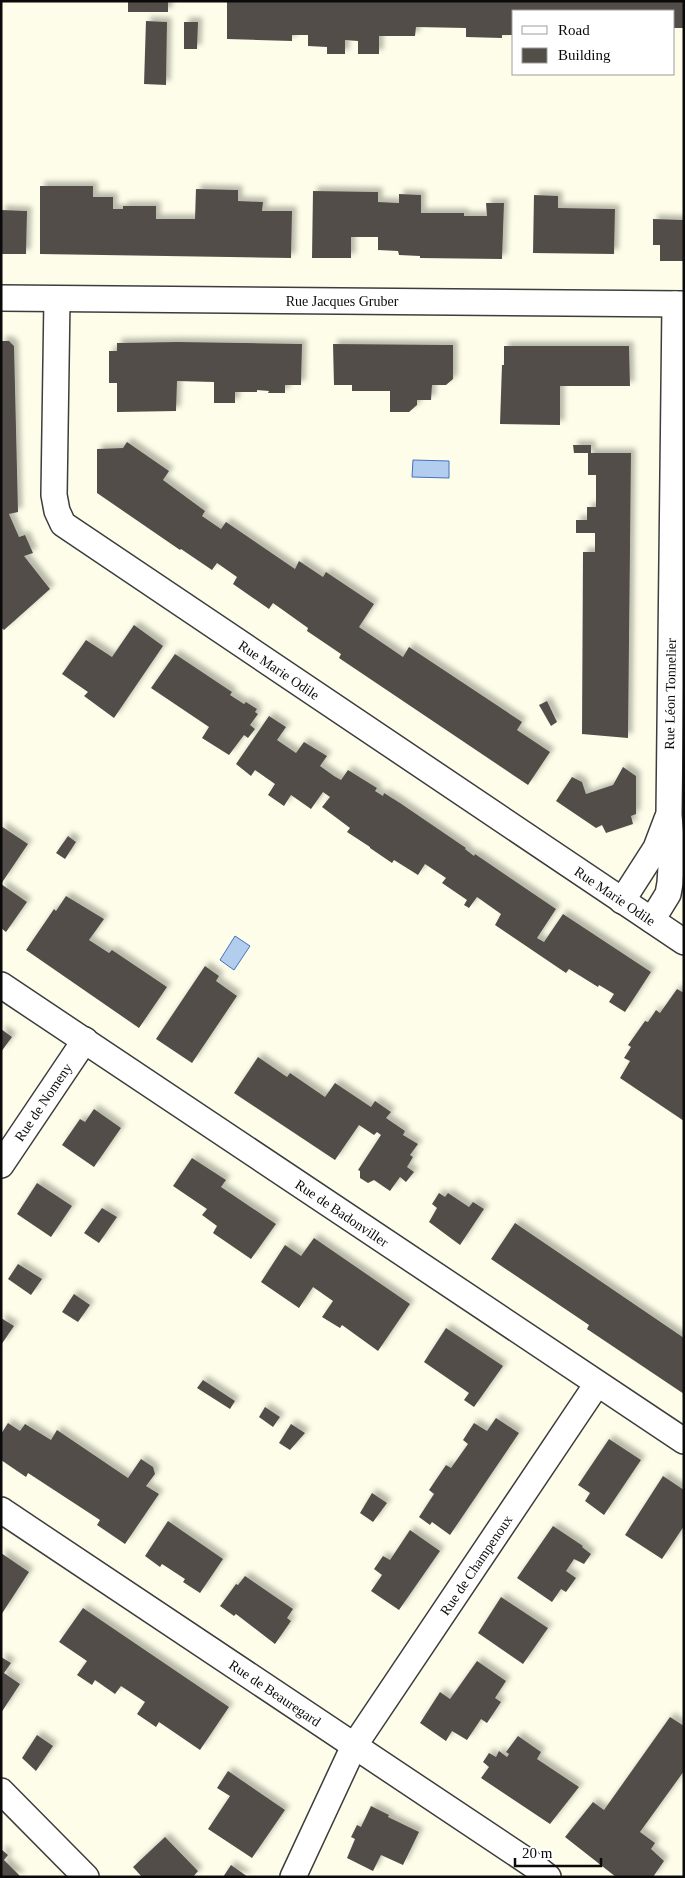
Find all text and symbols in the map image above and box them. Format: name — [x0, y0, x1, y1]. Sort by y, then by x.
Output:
legend — [512, 10, 675, 75]
text: Road — [558, 22, 590, 38]
text: Building — [558, 47, 611, 63]
street label: Rue Jacques Gruber — [286, 294, 399, 309]
street label: Rue Marie Odile — [236, 638, 322, 703]
street label: Rue Léon Tonnelier — [662, 638, 679, 750]
street label: Rue Marie Odile — [572, 864, 658, 929]
street label: Rue de Nomeny — [12, 1060, 75, 1144]
street label: Rue de Badonviller — [292, 1177, 391, 1250]
street label: Rue de Champenoux — [437, 1512, 515, 1618]
street label: Rue de Beauregard — [226, 1657, 323, 1730]
scale bar — [515, 1836, 601, 1868]
text: 20 m — [522, 1845, 553, 1861]

